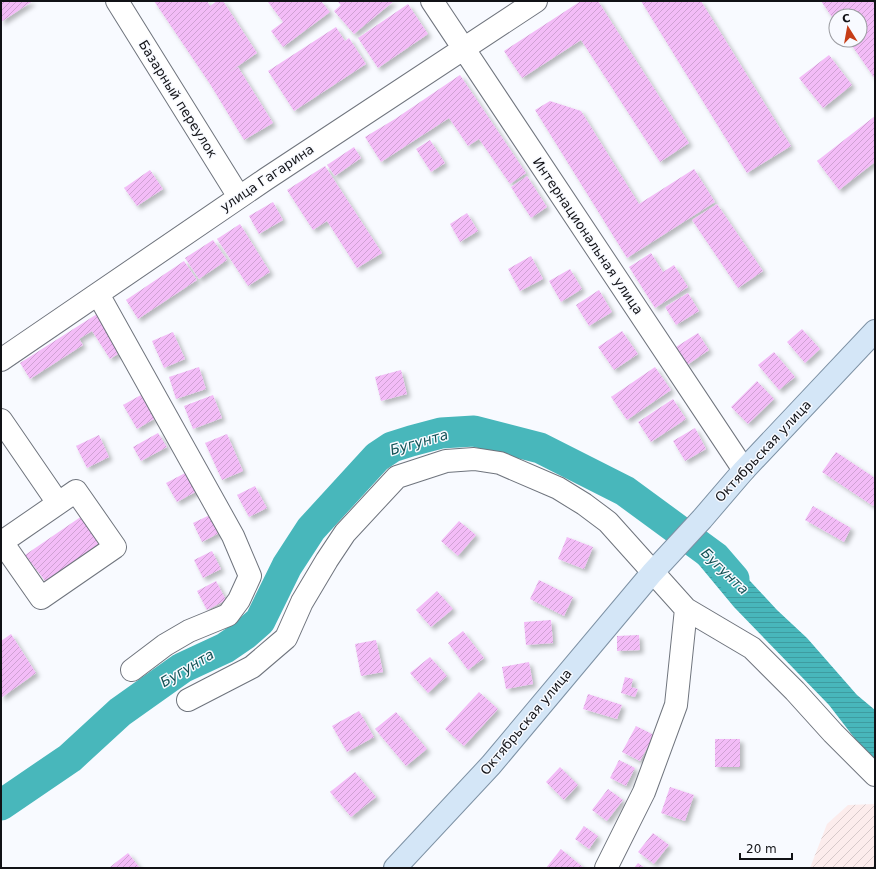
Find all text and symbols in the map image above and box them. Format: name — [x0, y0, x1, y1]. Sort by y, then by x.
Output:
north arrow — [828, 8, 868, 48]
text: С — [841, 12, 851, 26]
street label: Базарный переулок — [136, 37, 220, 161]
street label: улица Гагарина — [218, 141, 316, 215]
street label: Интернациональная улица — [530, 155, 646, 317]
street label: Октябрьская улица — [712, 397, 814, 505]
water label: Бугунта — [388, 426, 450, 458]
water label: Бугунта — [698, 545, 752, 597]
water label: Бугунта — [157, 646, 217, 690]
street label: Октябрьская улица — [477, 666, 575, 778]
scale bar — [740, 835, 792, 861]
text: 20 m — [746, 842, 777, 856]

